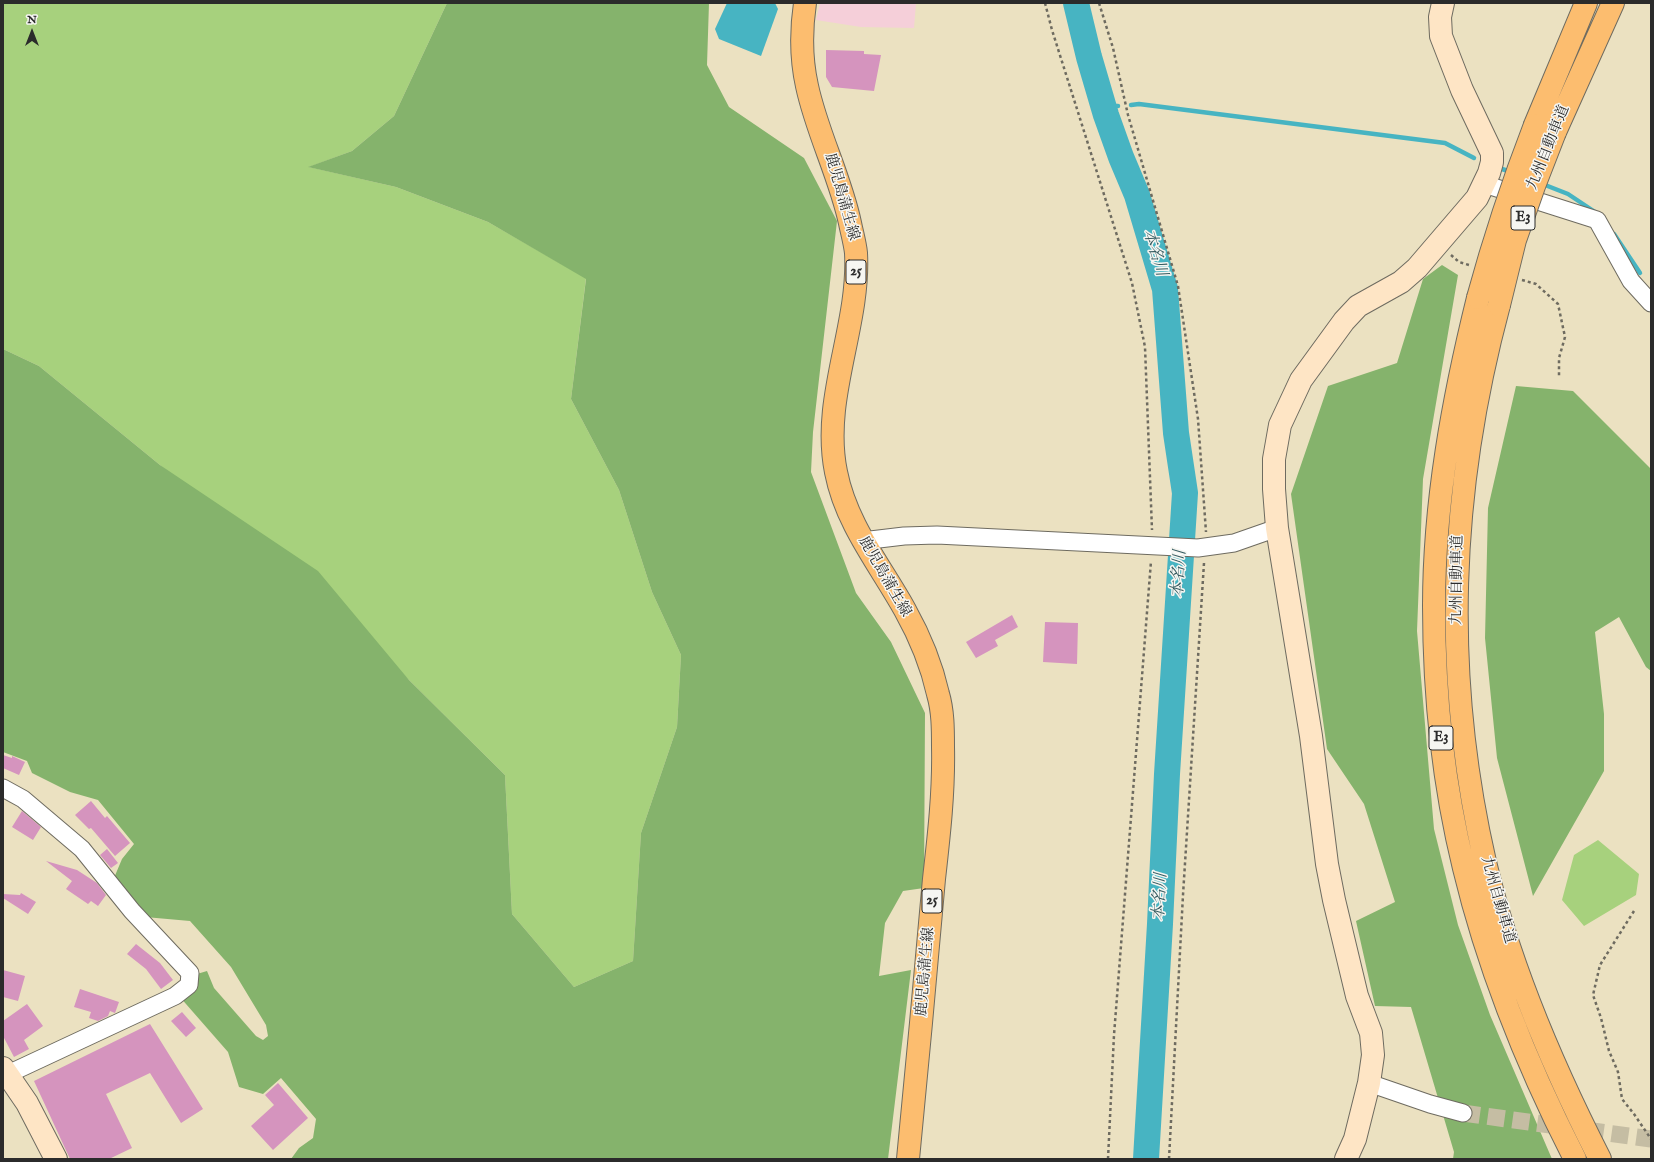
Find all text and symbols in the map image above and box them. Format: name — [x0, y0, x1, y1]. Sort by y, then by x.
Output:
north arrow — [12, 12, 52, 52]
text: N — [27, 13, 37, 27]
street label: 九州自動車道 — [1524, 103, 1574, 193]
street label: 鹿児島蒲生線 — [820, 151, 862, 243]
road number: E3 — [1511, 206, 1535, 230]
water label: 本名川 — [1138, 227, 1170, 279]
road number: 25 — [846, 260, 866, 284]
street label: 鹿児島蒲生線 — [854, 534, 914, 620]
street label: 九州自動車道 — [1448, 535, 1468, 625]
water label: 本名川 — [1169, 550, 1191, 598]
road number: E3 — [1429, 726, 1453, 750]
street label: 九州自動車道 — [1476, 854, 1518, 946]
water label: 本名川 — [1150, 873, 1172, 921]
road number: 25 — [922, 889, 942, 913]
street label: 鹿児島蒲生線 — [913, 926, 939, 1018]

